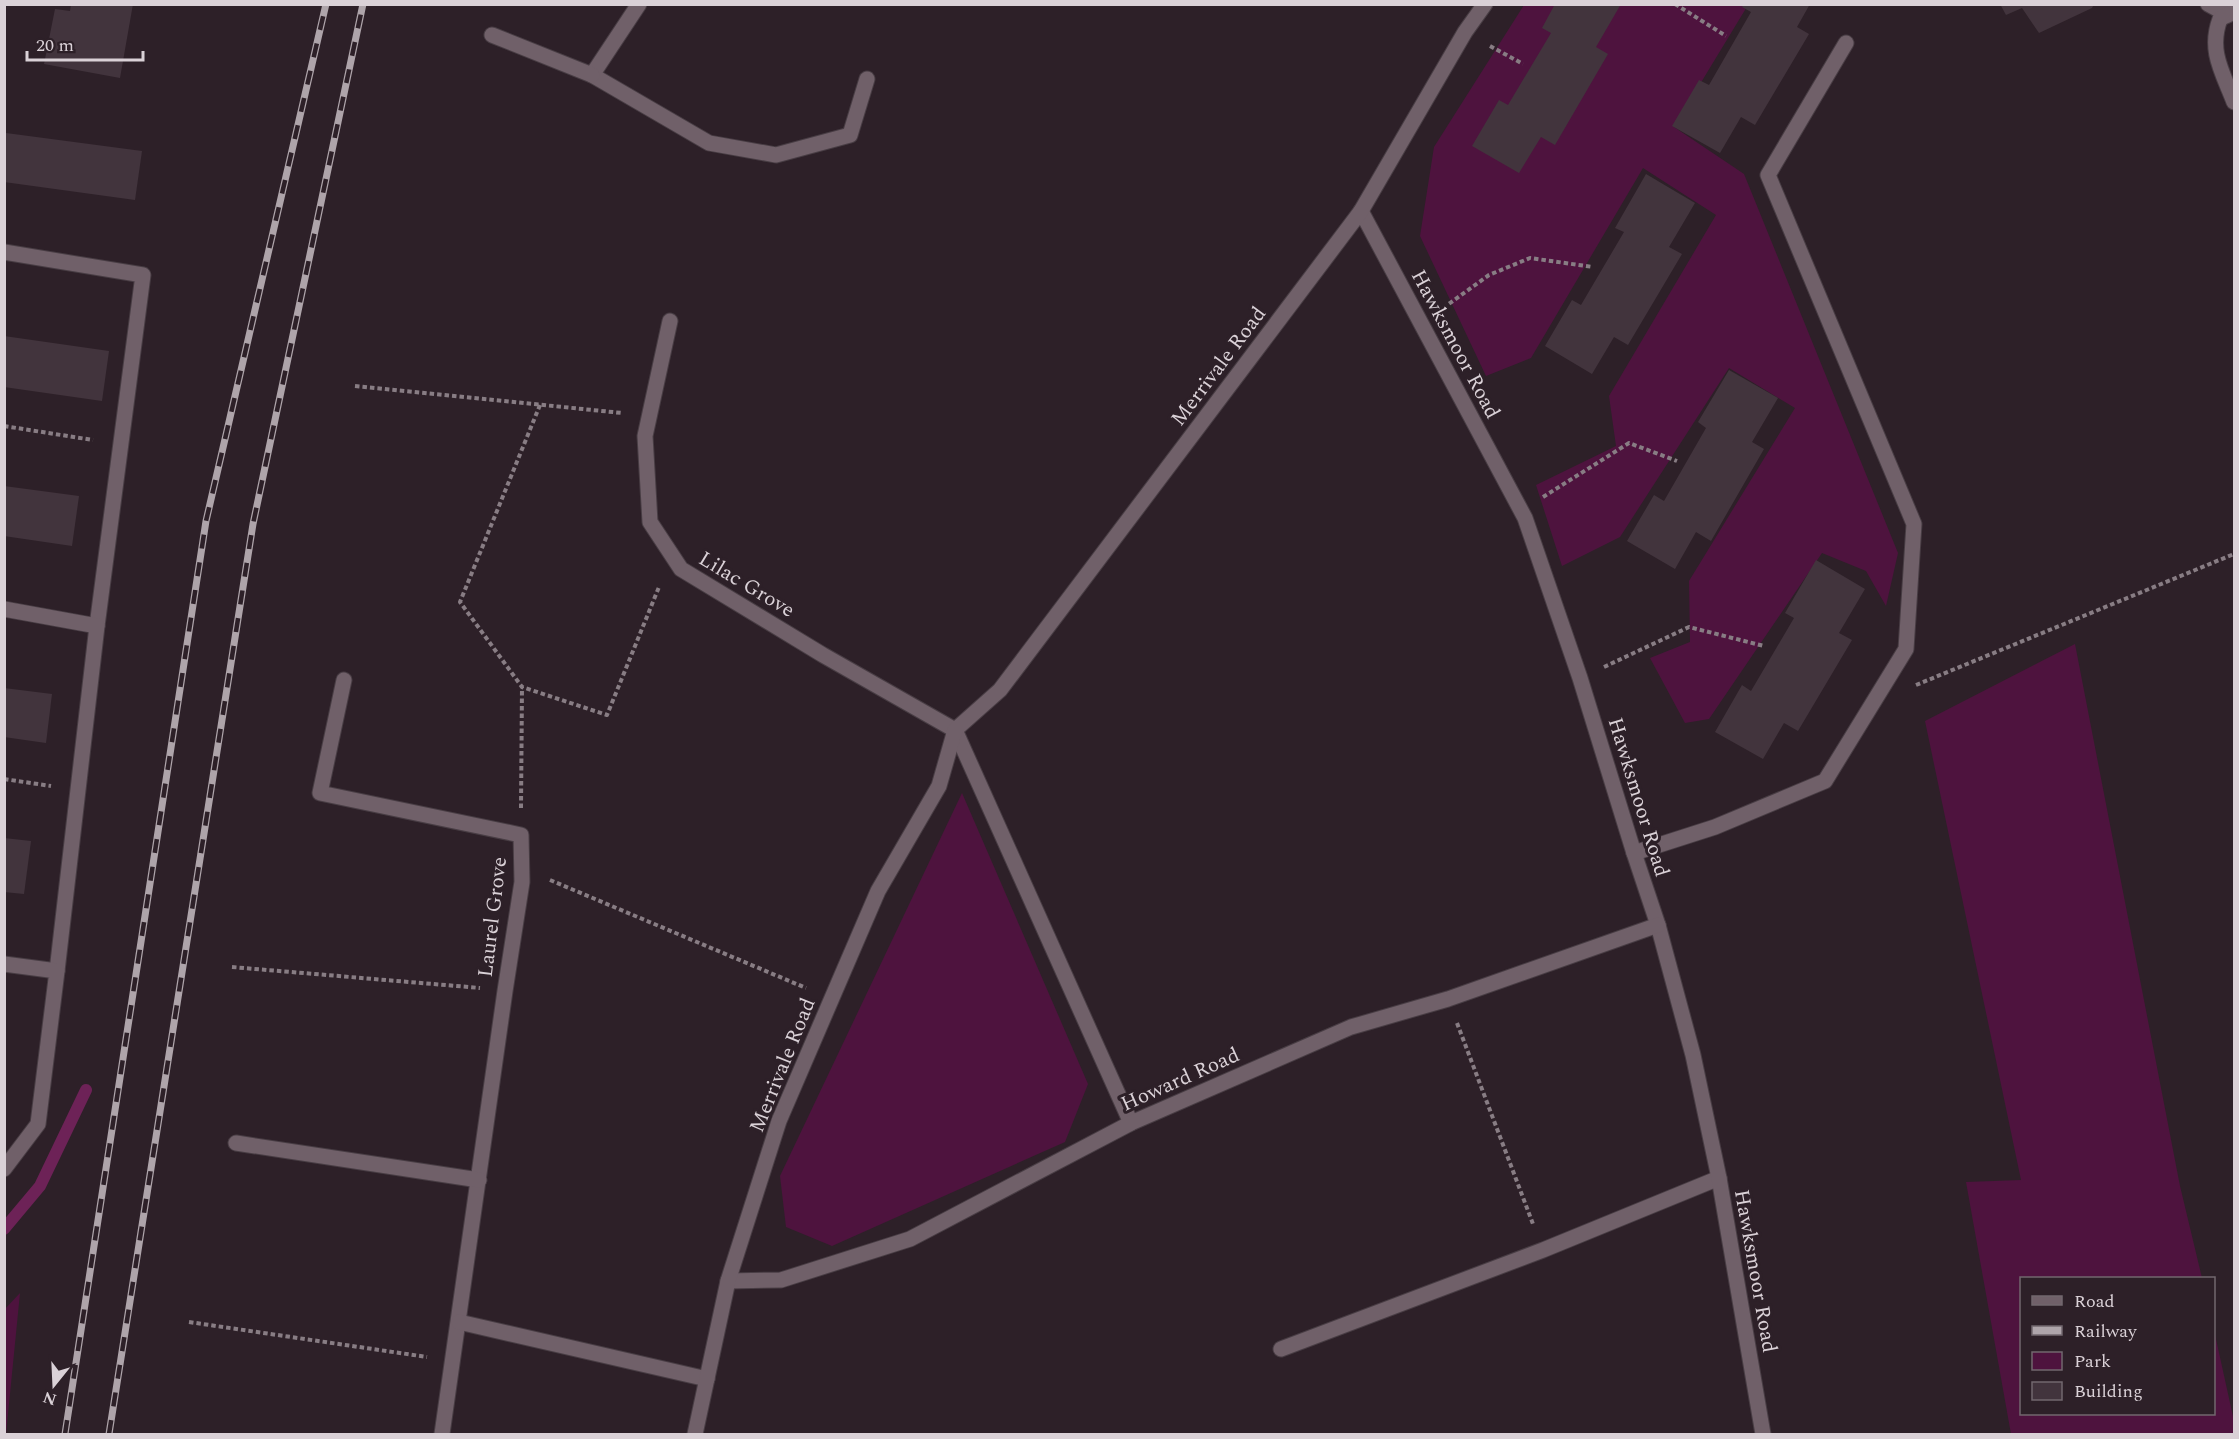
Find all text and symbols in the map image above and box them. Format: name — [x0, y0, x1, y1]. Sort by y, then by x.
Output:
scale bar — [27, 24, 142, 62]
text: 20 m — [36, 32, 74, 59]
street label: Hawksmoor Road — [1402, 264, 1508, 425]
street label: Merrivale Road — [1163, 300, 1275, 433]
street label: Lilac Grove — [692, 543, 801, 626]
street label: Hawksmoor Road — [1599, 714, 1677, 881]
street label: Laurel Grove — [470, 855, 516, 979]
street label: Merrivale Road — [741, 993, 824, 1138]
street label: Howard Road — [1116, 1039, 1245, 1120]
street label: Hawksmoor Road — [1725, 1187, 1785, 1355]
legend — [2020, 1277, 2215, 1415]
text: Road — [2074, 1288, 2115, 1315]
text: Railway — [2074, 1318, 2138, 1345]
text: Park — [2074, 1348, 2111, 1375]
north arrow — [24, 1355, 84, 1415]
text: Building — [2074, 1378, 2143, 1405]
text: N — [40, 1385, 60, 1412]

